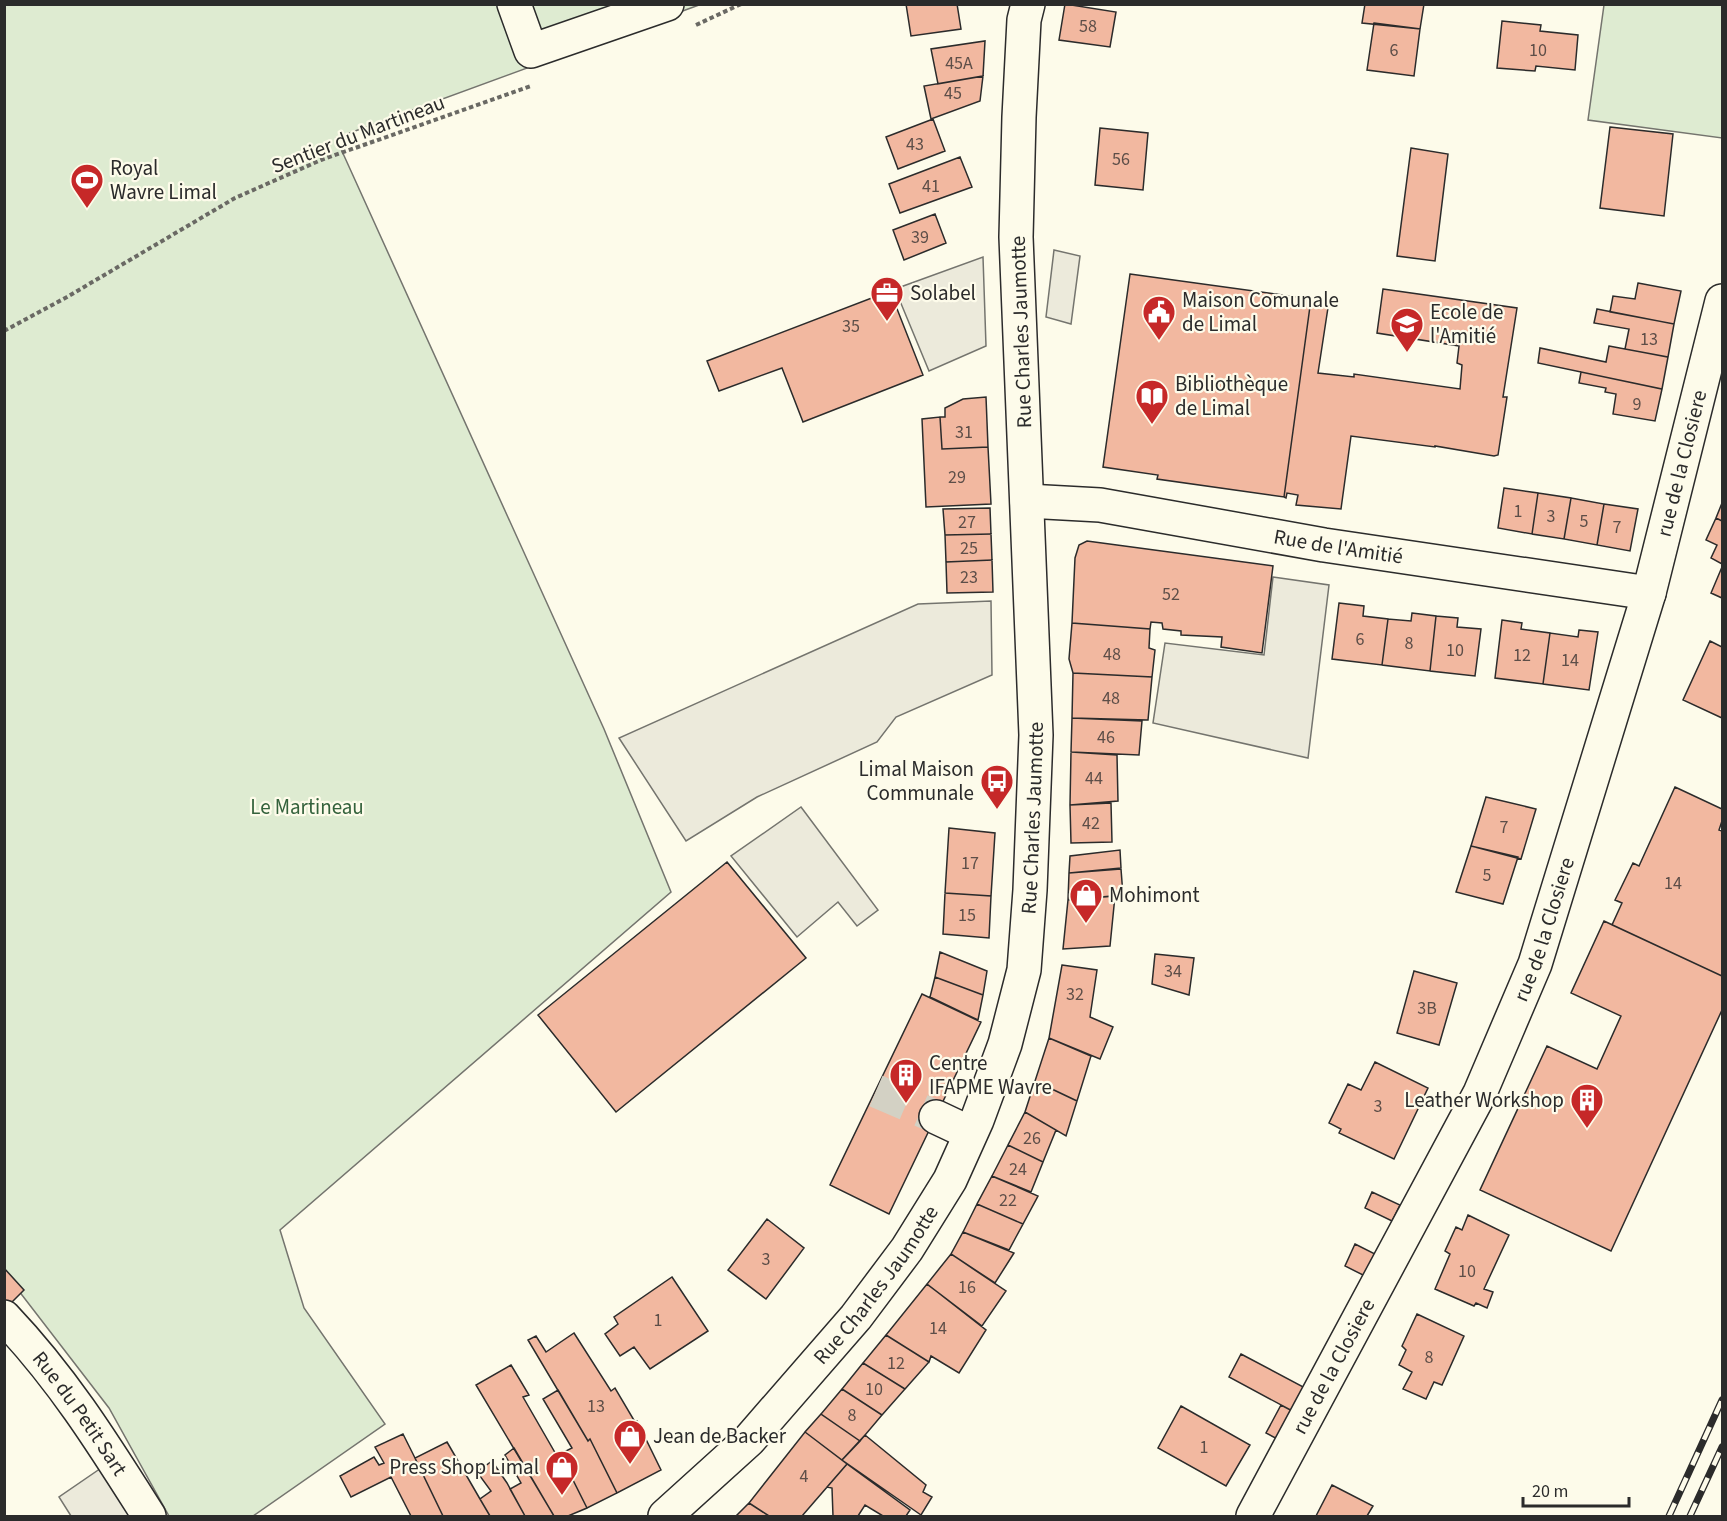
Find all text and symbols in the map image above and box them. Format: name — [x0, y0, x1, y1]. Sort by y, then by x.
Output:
house number: 58 — [1079, 14, 1097, 39]
house number: 6 — [1390, 38, 1399, 63]
house number: 10 — [1529, 38, 1547, 63]
house number: 45A — [945, 51, 973, 76]
house number: 45 — [944, 81, 962, 106]
street label: Sentier du Martineau — [267, 87, 449, 181]
house number: 43 — [906, 132, 924, 157]
house number: 56 — [1112, 147, 1130, 172]
place label: Royal Wavre Limal — [110, 153, 217, 207]
sports icon: Royal Wavre Limal — [69, 162, 105, 209]
house number: 41 — [922, 174, 940, 199]
house number: 39 — [911, 225, 929, 250]
street label: Rue Charles Jaumotte — [1003, 235, 1039, 429]
office icon: Solabel — [869, 275, 905, 322]
place label: Solabel — [910, 278, 976, 308]
place label: Maison Comunale de Limal — [1182, 285, 1339, 339]
public building icon: Maison Comunale de Limal — [1141, 294, 1177, 341]
place label: Ecole de l'Amitié — [1430, 297, 1503, 351]
school or university icon: Ecole de l'Amitié — [1389, 306, 1425, 353]
house number: 35 — [842, 314, 860, 339]
house number: 13 — [1640, 327, 1658, 352]
place label: Bibliothèque de Limal — [1175, 369, 1288, 423]
library icon: Bibliothèque de Limal — [1134, 378, 1170, 425]
street label: rue de la Closiere — [1649, 387, 1714, 540]
house number: 9 — [1633, 392, 1642, 417]
house number: 31 — [955, 420, 973, 445]
house number: 29 — [948, 465, 966, 490]
house number: 1 — [1514, 499, 1522, 524]
house number: 3 — [1547, 504, 1556, 529]
house number: 5 — [1580, 509, 1589, 534]
house number: 27 — [958, 510, 976, 535]
house number: 7 — [1613, 515, 1622, 540]
street label: Rue de l'Amitié — [1271, 521, 1405, 571]
house number: 25 — [960, 536, 978, 561]
house number: 23 — [960, 565, 978, 590]
house number: 52 — [1162, 582, 1180, 607]
house number: 6 — [1356, 627, 1365, 652]
house number: 8 — [1405, 631, 1414, 656]
house number: 10 — [1446, 638, 1464, 663]
house number: 48 — [1103, 642, 1121, 667]
house number: 12 — [1513, 643, 1531, 668]
house number: 14 — [1561, 648, 1579, 673]
house number: 48 — [1102, 686, 1120, 711]
street label: Rue Charles Jaumotte — [1013, 721, 1051, 915]
house number: 46 — [1097, 725, 1115, 750]
place label: Limal Maison Communale — [858, 754, 974, 808]
bus stop icon: Limal Maison Communale — [979, 763, 1015, 810]
house number: 44 — [1085, 766, 1103, 791]
park label: Le Martineau — [250, 792, 364, 822]
house number: 42 — [1082, 811, 1100, 836]
house number: 7 — [1500, 815, 1509, 840]
house number: 17 — [961, 851, 979, 876]
street label: rue de la Closiere — [1506, 854, 1582, 1006]
house number: 5 — [1483, 863, 1492, 888]
house number: 14 — [1664, 871, 1682, 896]
shop icon: Mohimont — [1068, 877, 1104, 924]
place label: Mohimont — [1109, 880, 1200, 910]
house number: 15 — [958, 903, 976, 928]
house number: 34 — [1164, 959, 1182, 984]
house number: 32 — [1066, 982, 1084, 1007]
house number: 3B — [1417, 996, 1437, 1021]
place label: Centre IFAPME Wavre — [929, 1048, 1052, 1102]
building icon: Centre IFAPME Wavre — [888, 1057, 924, 1104]
building icon: Leather Workshop — [1569, 1082, 1605, 1129]
place label: Leather Workshop — [1404, 1085, 1564, 1115]
house number: 3 — [1374, 1094, 1383, 1119]
house number: 26 — [1023, 1126, 1041, 1151]
house number: 24 — [1009, 1157, 1027, 1182]
house number: 22 — [999, 1188, 1017, 1213]
street label: Rue Charles Jaumotte — [806, 1199, 946, 1371]
house number: 3 — [762, 1247, 771, 1272]
house number: 10 — [1458, 1259, 1476, 1284]
house number: 16 — [958, 1275, 976, 1300]
street label: rue de la Closiere — [1285, 1293, 1382, 1440]
house number: 1 — [654, 1308, 662, 1333]
house number: 14 — [929, 1316, 947, 1341]
street label: Rue du Petit Sart — [25, 1345, 135, 1482]
house number: 8 — [1425, 1345, 1434, 1370]
house number: 12 — [887, 1351, 905, 1376]
house number: 10 — [865, 1377, 883, 1402]
house number: 13 — [587, 1394, 605, 1419]
house number: 8 — [848, 1403, 857, 1428]
shop icon: Jean de Backer — [612, 1418, 648, 1465]
place label: Jean de Backer — [653, 1421, 787, 1451]
house number: 1 — [1200, 1435, 1208, 1460]
shop icon: Press Shop Limal — [544, 1449, 580, 1496]
place label: Press Shop Limal — [389, 1452, 539, 1482]
house number: 4 — [800, 1464, 809, 1489]
scale bar — [1523, 1470, 1630, 1508]
text: 20 m — [1532, 1479, 1568, 1504]

